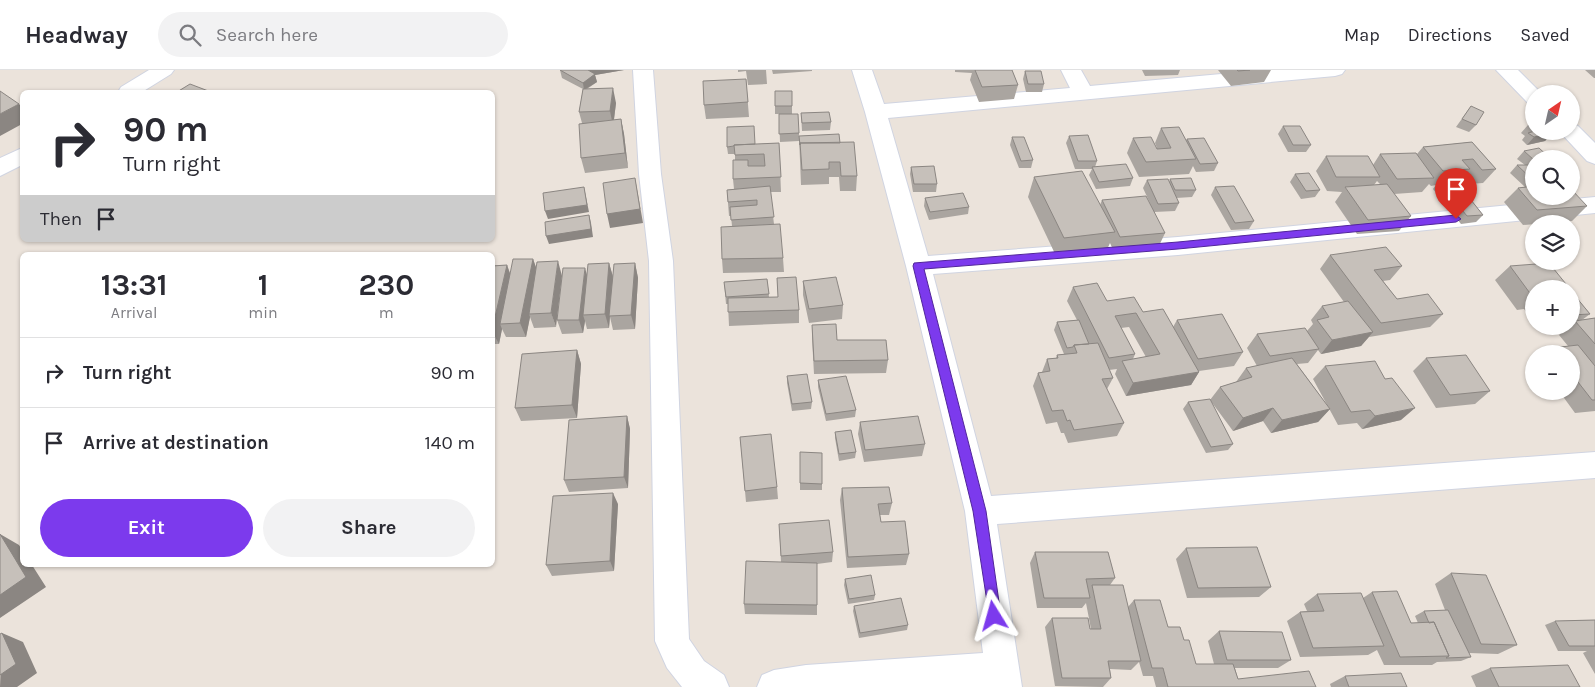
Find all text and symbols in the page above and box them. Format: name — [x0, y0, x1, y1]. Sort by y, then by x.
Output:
search box — [158, 12, 508, 57]
text: Headway — [25, 21, 128, 49]
icon: search — [176, 21, 204, 49]
text: Search here — [216, 24, 318, 46]
text: Map — [1344, 24, 1380, 46]
text: Directions — [1408, 24, 1492, 46]
text: Saved — [1520, 24, 1570, 46]
north arrow — [1525, 85, 1580, 140]
map controls — [1525, 85, 1580, 400]
text: 90 m — [123, 109, 209, 150]
icon: right — [40, 110, 105, 175]
button: search — [1525, 150, 1580, 205]
text: Turn right — [123, 151, 221, 177]
pin — [1435, 168, 1477, 219]
icon: arrive — [1442, 175, 1470, 203]
icon: arrive — [92, 205, 120, 233]
text: Then — [40, 208, 82, 230]
button: layers — [1525, 215, 1580, 270]
text: 13:31 — [101, 267, 168, 303]
text: 1 — [258, 267, 268, 303]
text: 230 — [358, 267, 414, 303]
button: + — [1525, 280, 1580, 335]
text: Arrival — [111, 303, 158, 322]
text: min — [248, 303, 278, 322]
text: m — [379, 303, 394, 322]
button: − — [1525, 345, 1580, 400]
icon: right — [40, 359, 68, 387]
text: Turn right — [83, 362, 172, 384]
text: 90 m — [430, 362, 475, 384]
icon: arrive — [40, 429, 68, 457]
text: Arrive at destination — [83, 432, 269, 454]
text: 140 m — [425, 432, 475, 454]
button: Exit — [40, 499, 253, 557]
button: Share — [263, 499, 475, 557]
position arrow — [967, 589, 1019, 641]

